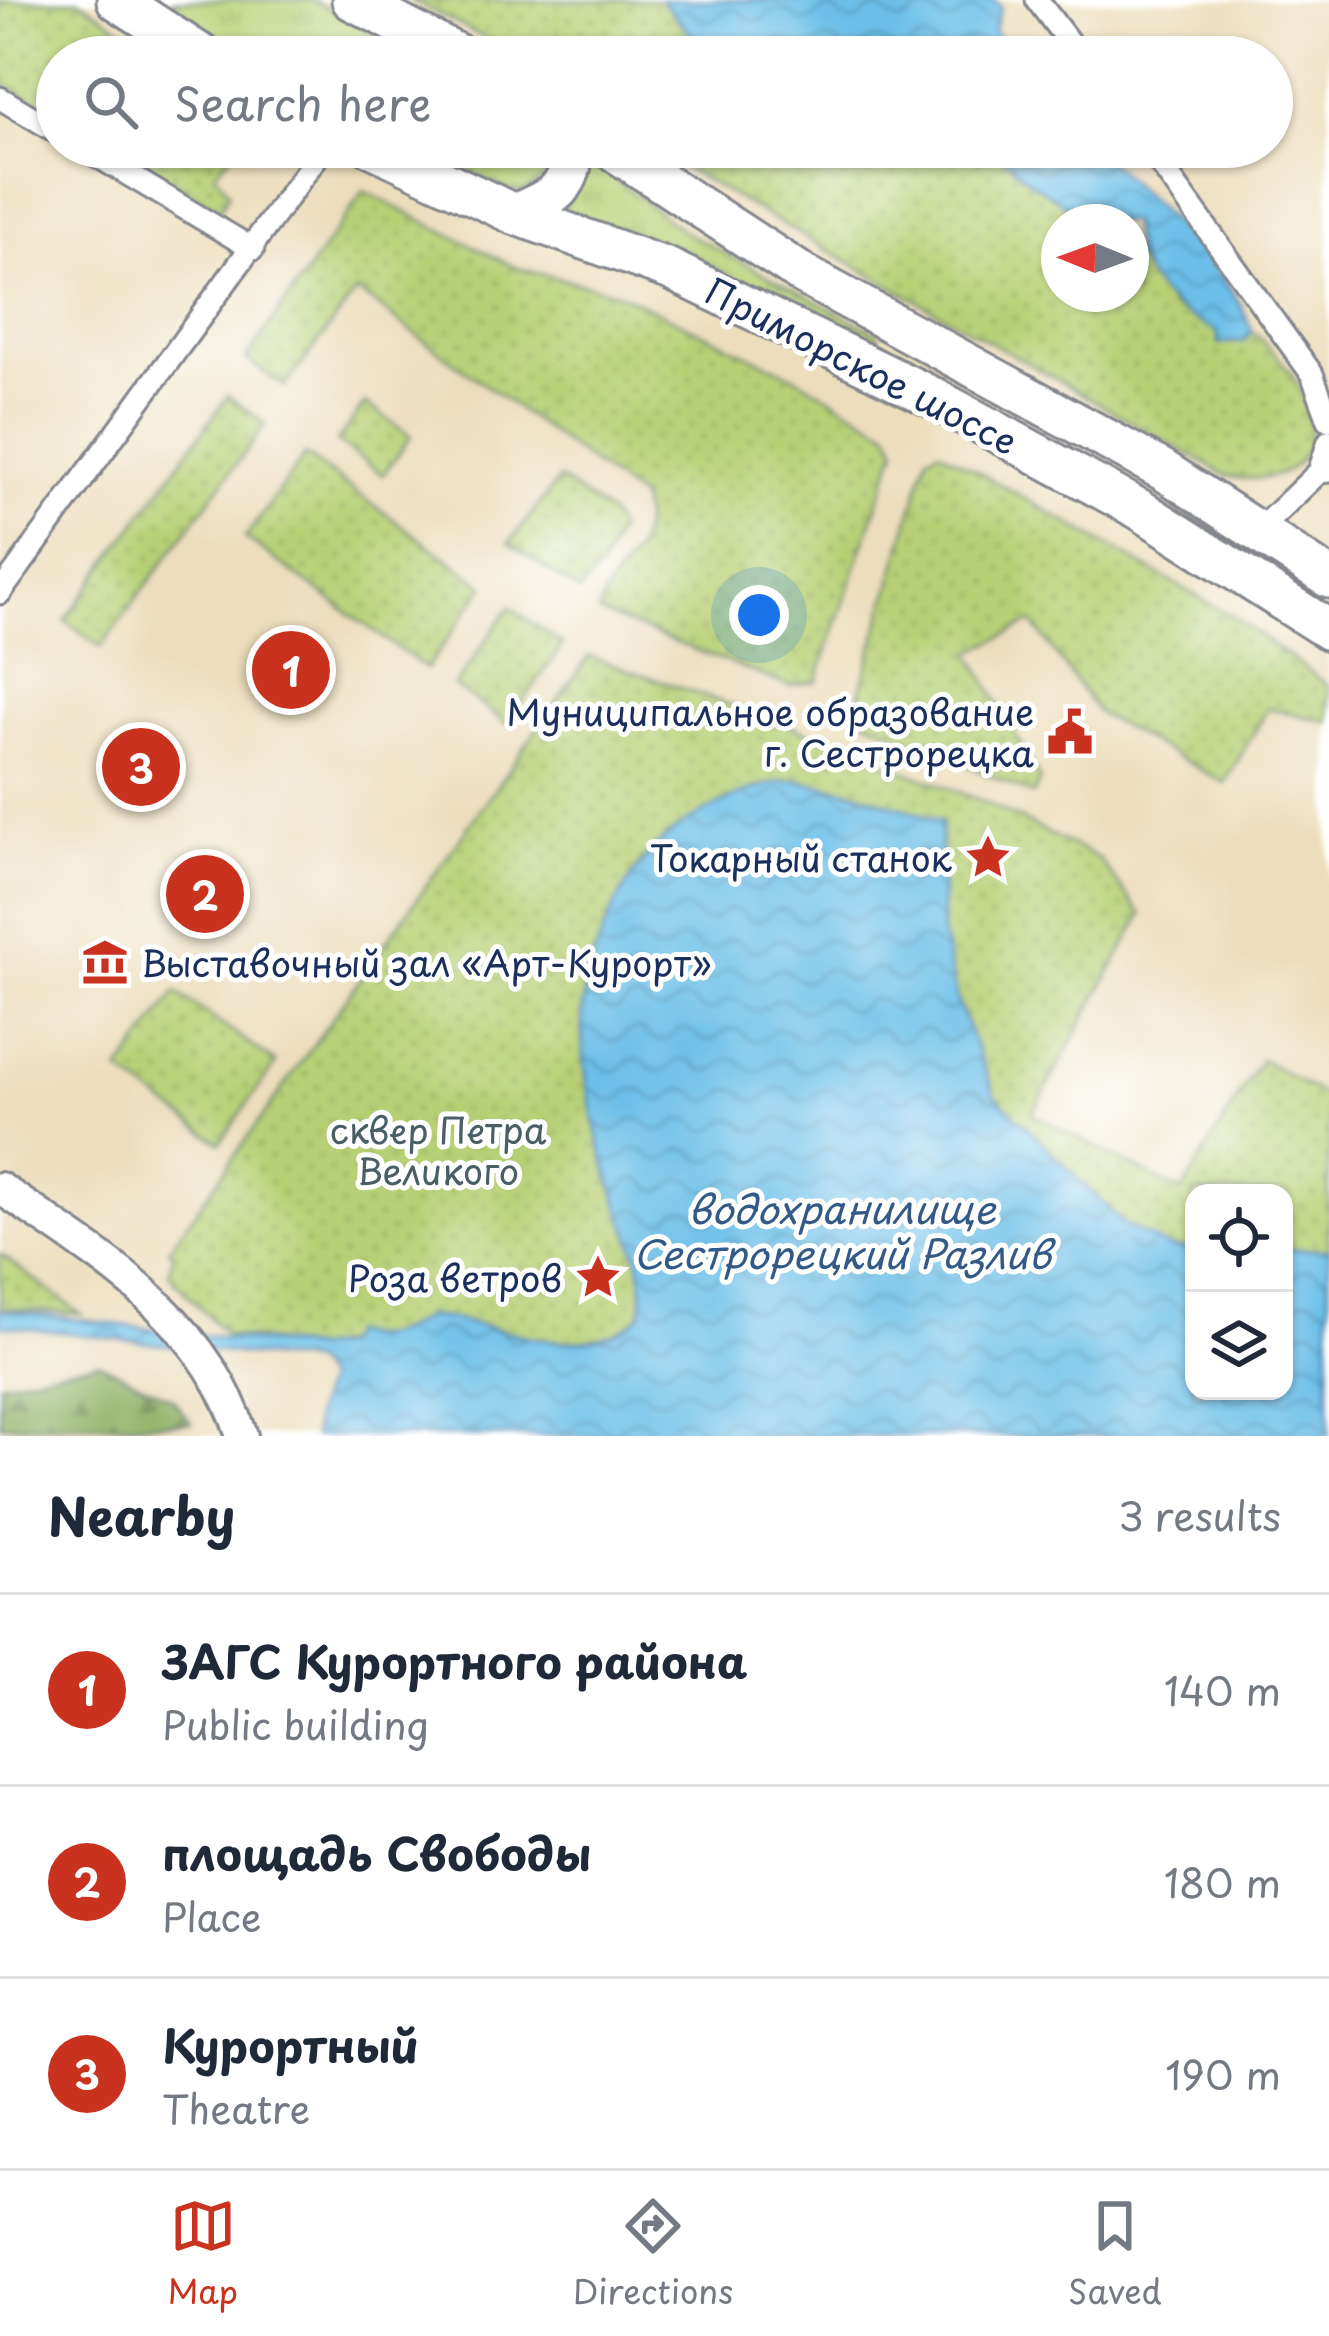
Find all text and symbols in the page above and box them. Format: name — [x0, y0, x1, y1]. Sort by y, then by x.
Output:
search box — [36, 36, 1293, 168]
text: Search here — [174, 68, 431, 136]
icon: search — [78, 69, 144, 135]
north arrow — [1041, 204, 1149, 312]
street label: Приморское шоссе — [697, 263, 1027, 467]
your location — [729, 585, 789, 645]
pin: 1 — [252, 625, 330, 715]
place label: Муниципальное образование г. Сестрорецка — [506, 684, 1034, 779]
public building icon: Муниципальное образование г. Сестрорецка — [1045, 707, 1095, 757]
pin: 3 — [102, 722, 180, 812]
place label: Токарный станок — [649, 830, 953, 884]
place icon: Токарный станок — [963, 832, 1013, 882]
pin: 2 — [166, 849, 244, 939]
place label: Выставочный зал «Арт-Курорт» — [141, 935, 712, 989]
museum icon: Выставочный зал «Арт-Курорт» — [80, 937, 130, 987]
park label: сквер Петра Великого — [330, 1102, 547, 1197]
water label: водохранилище Сестрорецкий Разлив — [633, 1178, 1057, 1282]
map controls — [1185, 1184, 1293, 1400]
button: locate — [1185, 1184, 1293, 1292]
place label: Роза ветров — [348, 1250, 562, 1304]
place icon: Роза ветров — [573, 1252, 623, 1302]
button: layers — [1185, 1292, 1293, 1400]
text: Nearby — [48, 1476, 235, 1553]
text: 3 results — [1118, 1485, 1281, 1544]
text: ЗАГС Курортного района — [162, 1626, 747, 1694]
text: 1 — [78, 1660, 96, 1719]
text: 140 m — [1164, 1660, 1281, 1719]
text: Public building — [162, 1694, 429, 1753]
text: площадь Свободы — [162, 1818, 591, 1886]
text: 2 — [73, 1852, 101, 1911]
text: 180 m — [1164, 1852, 1281, 1911]
text: Place — [162, 1886, 262, 1945]
text: Курортный — [162, 2010, 419, 2078]
text: 3 — [74, 2044, 100, 2103]
text: 190 m — [1165, 2044, 1281, 2103]
text: Theatre — [162, 2078, 310, 2137]
tab: Map — [167, 2193, 238, 2315]
tab: Directions — [573, 2193, 733, 2315]
tab: Saved — [1068, 2193, 1162, 2315]

